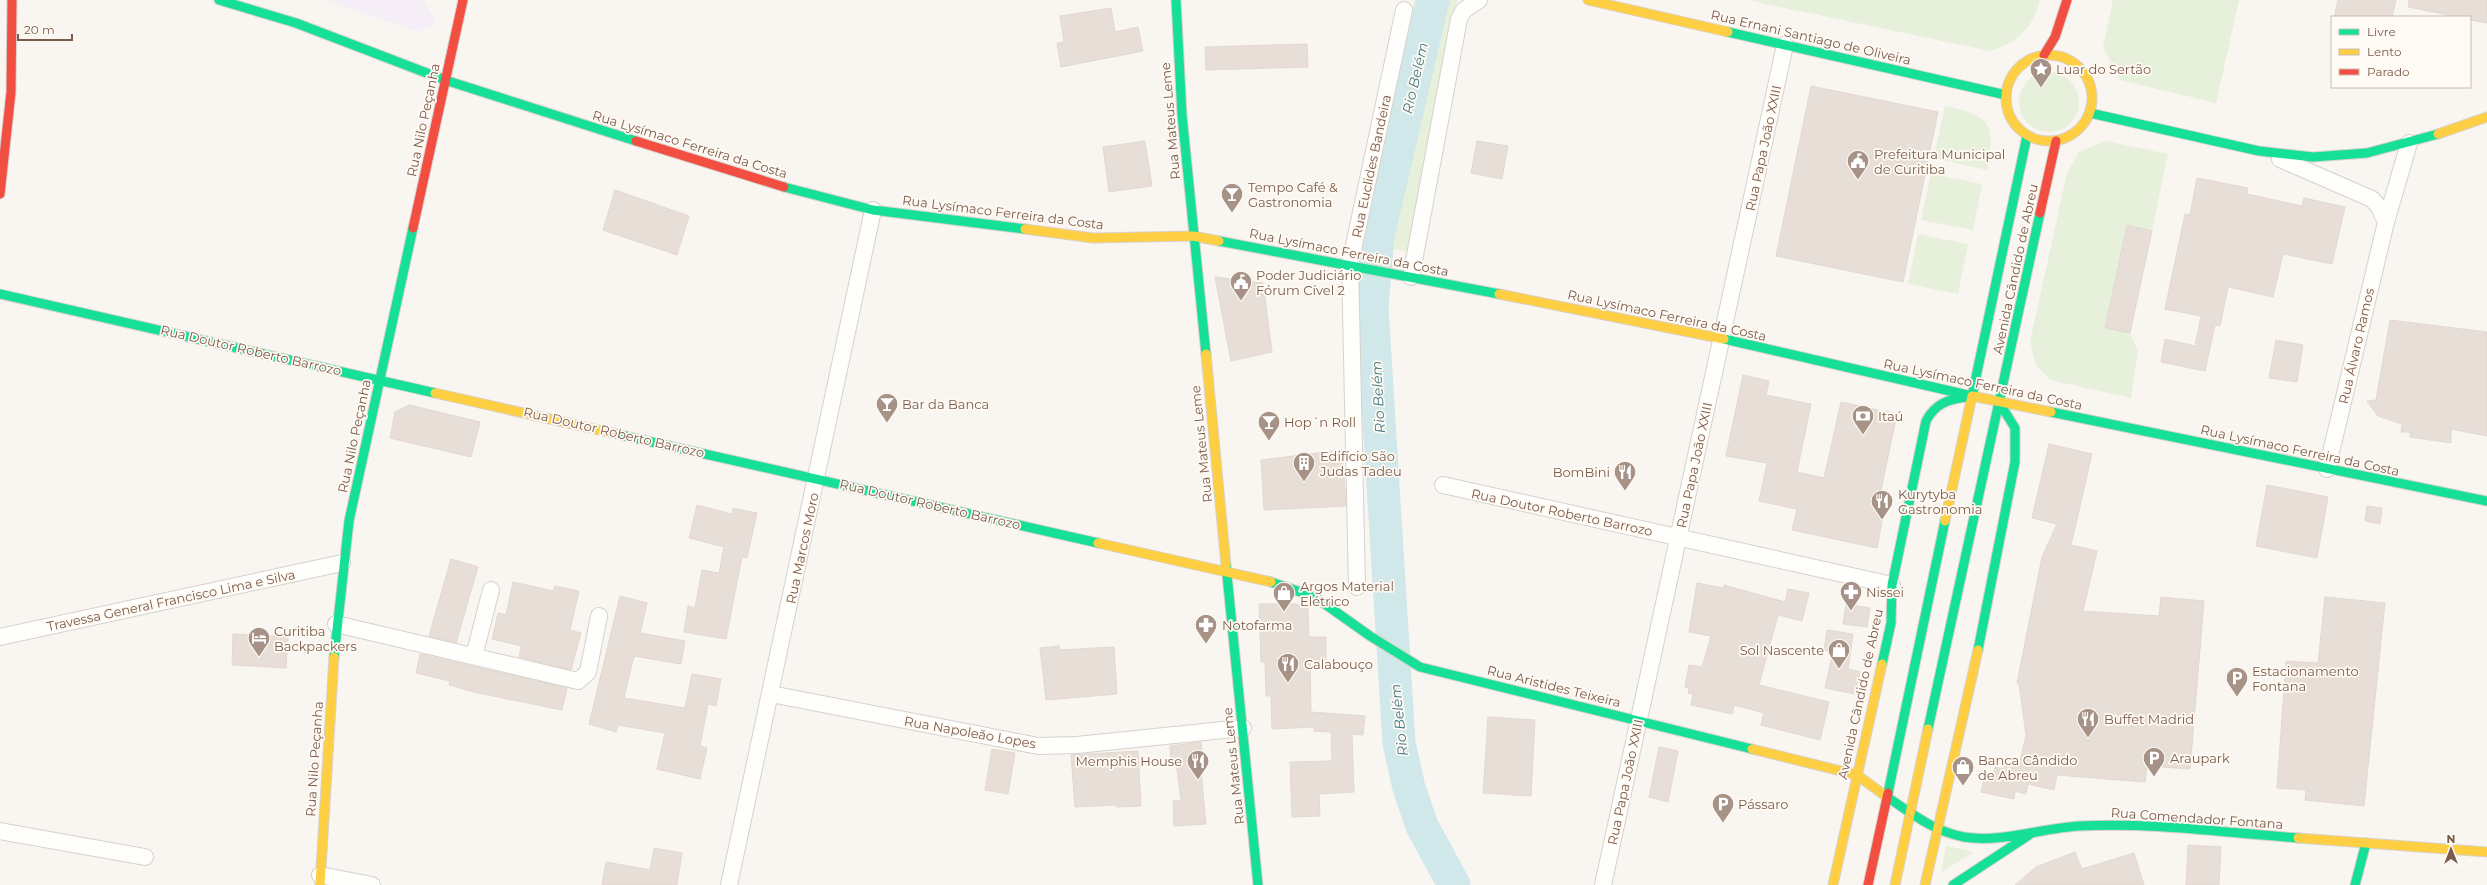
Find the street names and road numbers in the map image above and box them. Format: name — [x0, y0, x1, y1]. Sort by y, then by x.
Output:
street label: Rua Ernani Santiago de Oliveira — [1709, 6, 1913, 68]
street label: Rua Nilo Peçanha — [403, 62, 443, 178]
street label: Rua Mateus Leme — [1157, 62, 1183, 180]
street label: Rua Papa João XXIII — [1742, 84, 1784, 212]
street label: Rua Euclides Bandeira — [1348, 93, 1394, 239]
street label: Rua Lysímaco Ferreira da Costa — [591, 107, 789, 181]
street label: Avenida Cândido de Abreu — [1989, 182, 2041, 356]
street label: Rua Lysímaco Ferreira da Costa — [901, 192, 1105, 232]
street label: Rua Lysímaco Ferreira da Costa — [1248, 225, 1450, 279]
street label: Rua Lysímaco Ferreira da Costa — [1566, 286, 1768, 344]
street label: Rua Álvaro Ramos — [2335, 287, 2377, 405]
street label: Rua Doutor Roberto Barrozo — [159, 321, 343, 379]
street label: Rua Lysímaco Ferreira da Costa — [1882, 355, 2084, 413]
street label: Rua Nilo Peçanha — [334, 378, 374, 494]
street label: Rua Mateus Leme — [1187, 384, 1215, 503]
street label: Rua Papa João XXIII — [1673, 401, 1715, 529]
street label: Rua Doutor Roberto Barrozo — [522, 403, 706, 461]
street label: Rua Lysímaco Ferreira da Costa — [2199, 421, 2401, 479]
street label: Rua Doutor Roberto Barrozo — [838, 475, 1022, 533]
street label: Rua Doutor Roberto Barrozo — [1470, 485, 1654, 539]
street label: Rua Marcos Moro — [782, 491, 822, 605]
street label: Travessa General Francisco Lima e Silva — [45, 566, 297, 634]
street label: Avenida Cândido de Abreu — [1834, 607, 1886, 781]
street label: Rua Aristides Teixeira — [1486, 662, 1622, 710]
street label: Rua Nilo Peçanha — [302, 701, 326, 817]
street label: Rua Mateus Leme — [1219, 706, 1247, 825]
street label: Rua Napoleão Lopes — [903, 713, 1037, 751]
street label: Rua Papa João XXIII — [1604, 718, 1646, 846]
street label: Rua Comendador Fontana — [2110, 804, 2284, 832]

